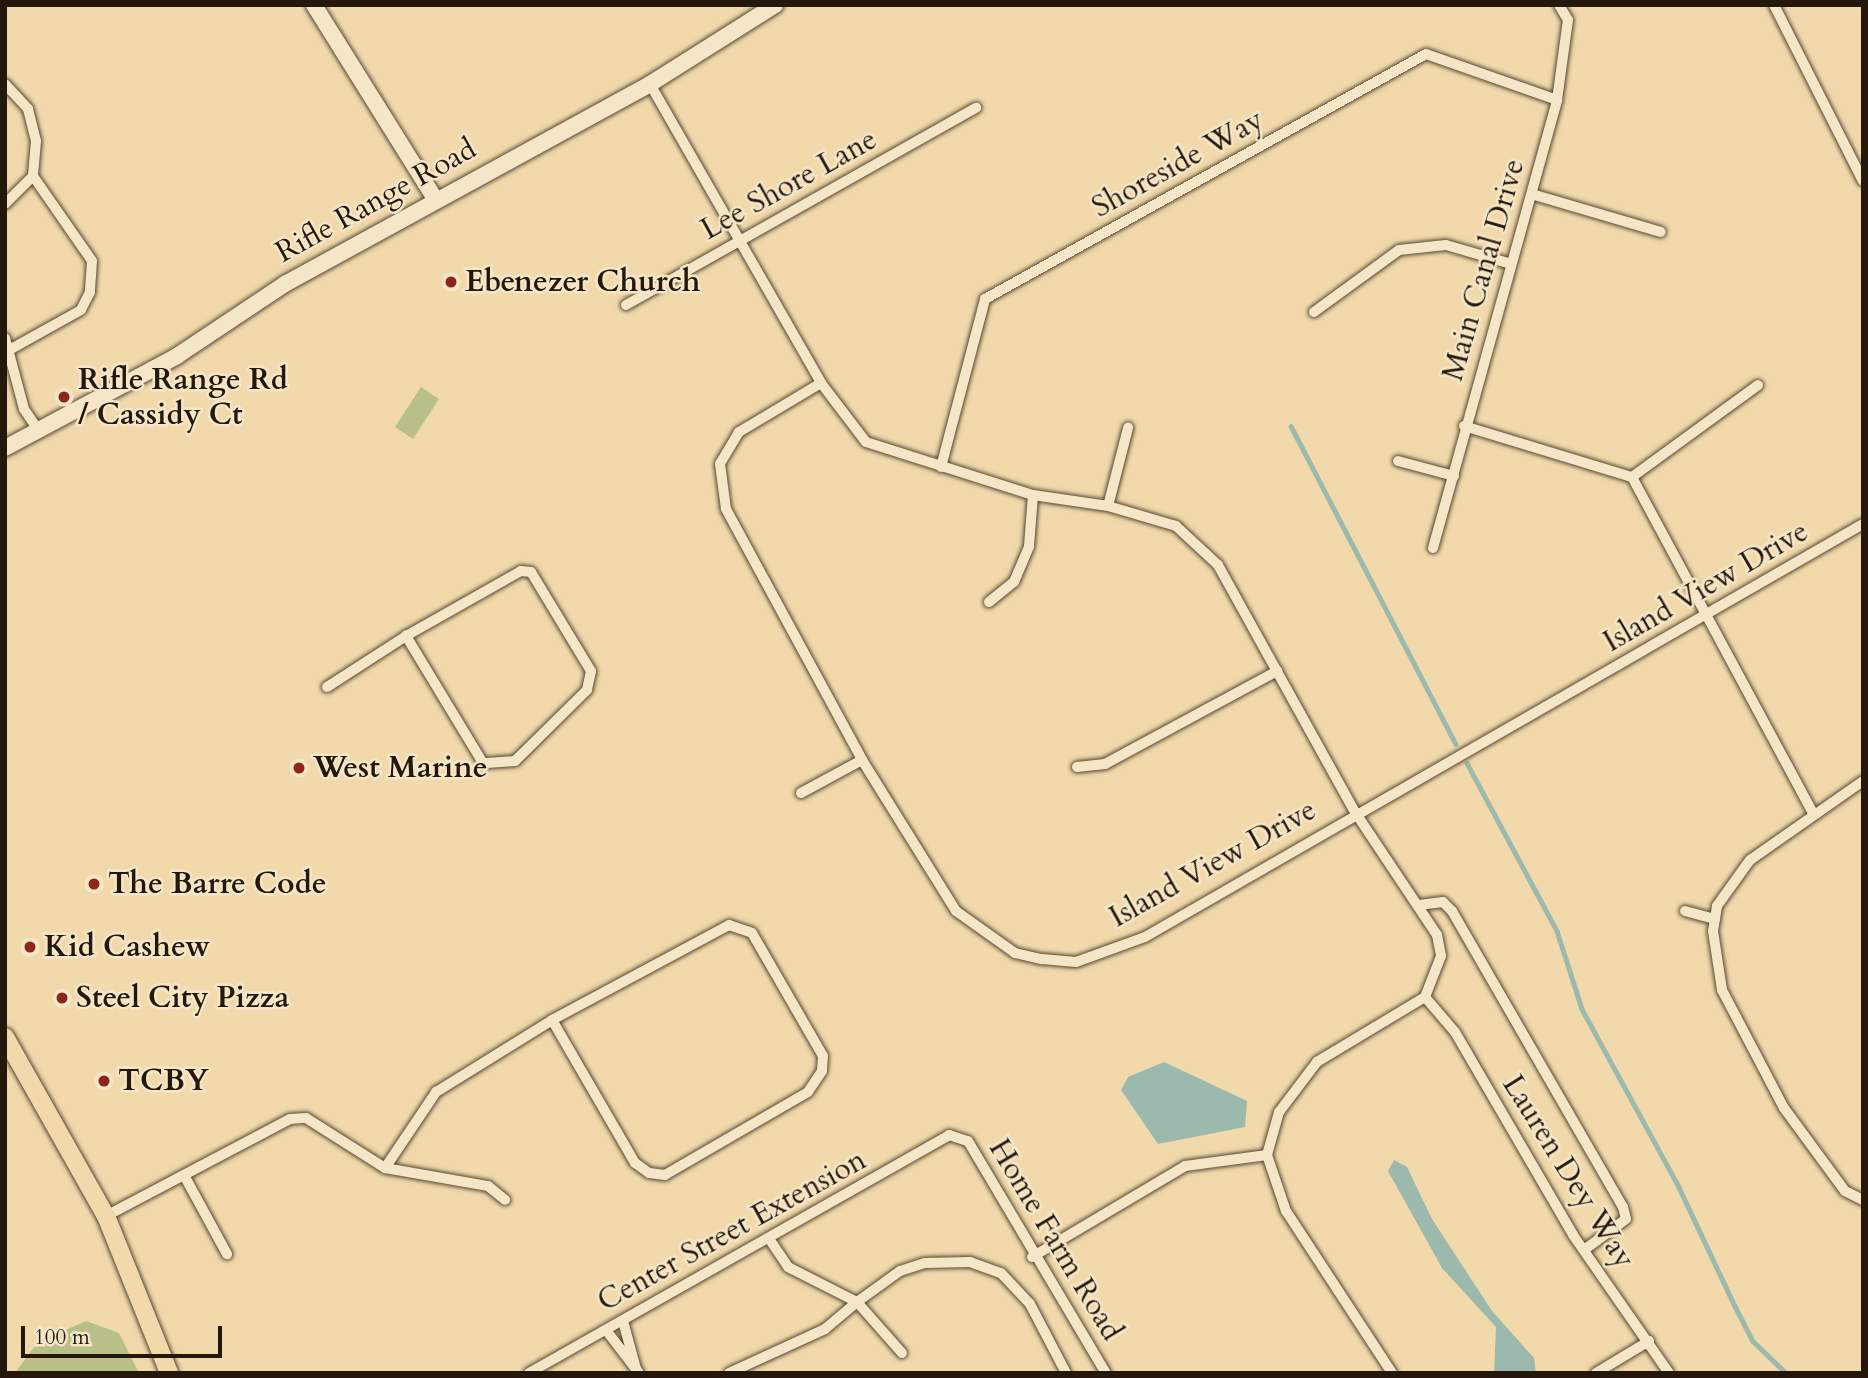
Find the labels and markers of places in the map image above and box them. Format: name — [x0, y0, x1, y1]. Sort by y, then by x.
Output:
place label: Ebenezer Church — [465, 264, 701, 300]
marker: Ebenezer Church — [443, 274, 459, 290]
place label: Rifle Range Rd / Cassidy Ct — [78, 362, 288, 432]
marker: Rifle Range Rd / Cassidy Ct — [56, 389, 72, 405]
place label: West Marine — [313, 750, 488, 786]
marker: West Marine — [291, 760, 307, 776]
place label: The Barre Code — [108, 866, 327, 902]
marker: The Barre Code — [86, 876, 102, 892]
place label: Kid Cashew — [44, 929, 210, 965]
marker: Kid Cashew — [22, 939, 38, 955]
place label: Steel City Pizza — [76, 980, 289, 1016]
marker: Steel City Pizza — [54, 990, 70, 1006]
place label: TCBY — [118, 1063, 209, 1099]
marker: TCBY — [96, 1073, 112, 1089]

